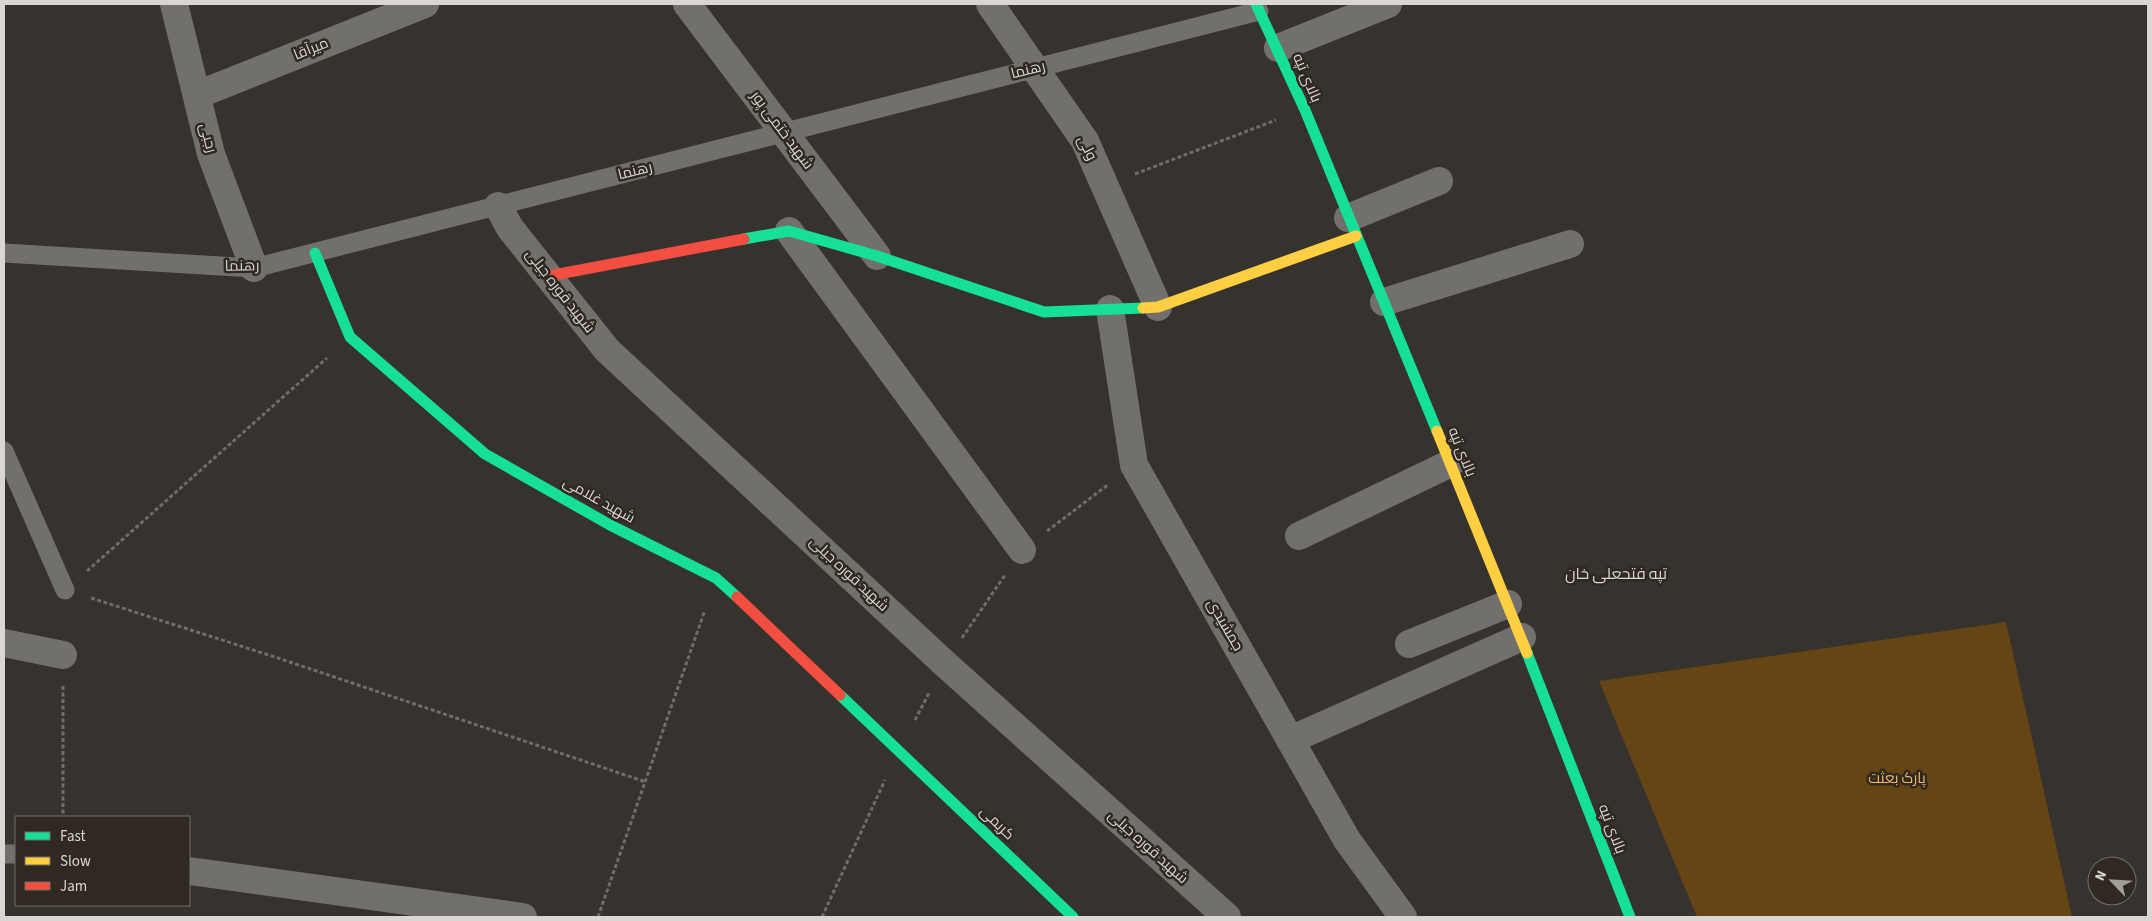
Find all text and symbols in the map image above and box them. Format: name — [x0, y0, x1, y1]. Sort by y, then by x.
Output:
street label: میرآقا — [290, 33, 332, 65]
street label: بالای تپه — [1287, 50, 1327, 106]
street label: رهنما — [1009, 56, 1047, 84]
street label: شهید ختمی پور — [745, 86, 819, 174]
street label: رجبی — [194, 121, 222, 155]
street label: ولی — [1072, 132, 1102, 164]
street label: رهنما — [616, 157, 654, 185]
street label: شهید قوره جیلی — [520, 244, 600, 338]
street label: رهنما — [224, 255, 260, 277]
street label: بالای تپه — [1443, 424, 1481, 480]
street label: شهید غلامی — [559, 472, 639, 528]
street label: شهید قوره جیلی — [805, 532, 893, 616]
district label: تپه فتحعلی خان — [1565, 563, 1668, 585]
street label: جمشیدی — [1202, 595, 1248, 655]
park label: پارک بعثت — [1868, 768, 1926, 789]
street label: کریمی — [975, 801, 1019, 845]
street label: بالای تپه — [1593, 801, 1631, 857]
street label: شهید قوره جیلی — [1103, 805, 1193, 889]
legend — [15, 816, 190, 906]
text: Fast — [60, 826, 86, 847]
text: Slow — [60, 851, 91, 872]
north arrow — [2087, 856, 2137, 906]
text: N — [2090, 867, 2112, 884]
text: Jam — [60, 876, 87, 897]

